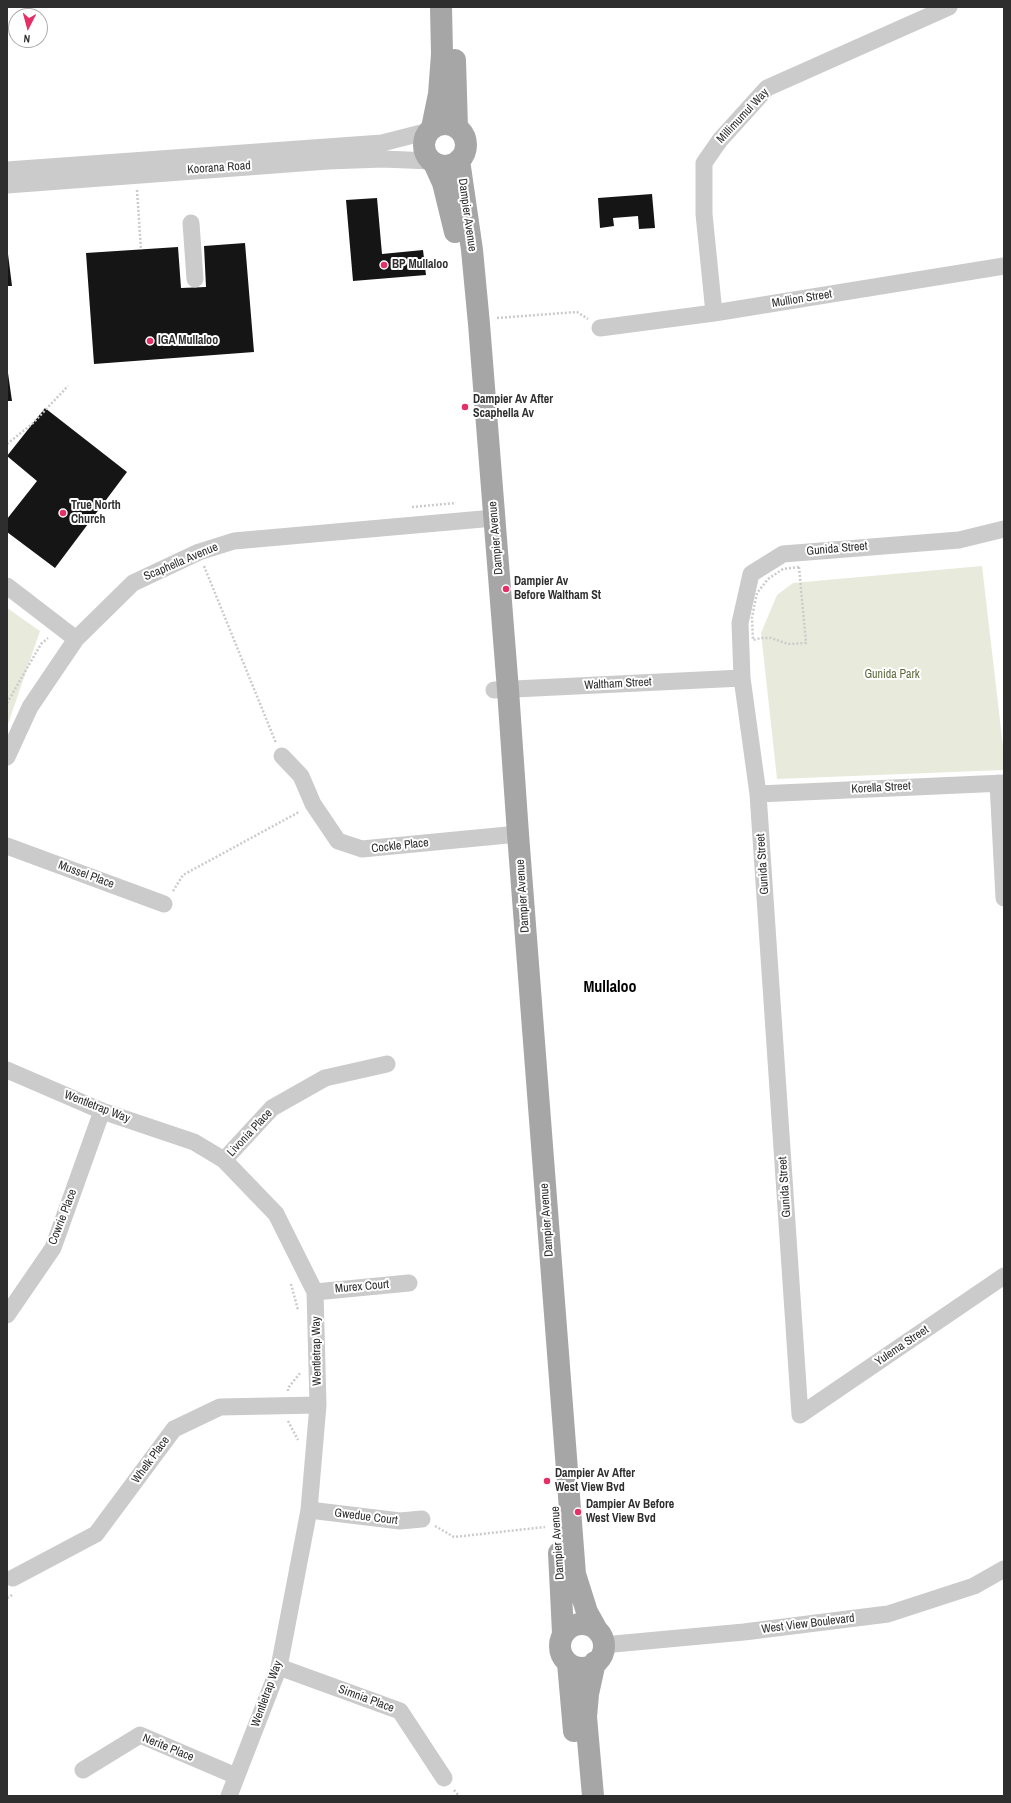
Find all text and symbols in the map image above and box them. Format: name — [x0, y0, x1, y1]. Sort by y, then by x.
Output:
north arrow — [8, 8, 48, 48]
text: N — [23, 32, 31, 46]
street label: Millimumul Way — [714, 86, 772, 146]
street label: Koorana Road — [187, 159, 251, 177]
street label: Dampier Avenue — [455, 178, 479, 252]
place label: BP Mullaloo — [392, 258, 448, 272]
marker: BP Mullaloo — [379, 260, 389, 270]
street label: Mullion Street — [771, 287, 833, 311]
place label: IGA Mullaloo — [158, 334, 218, 348]
marker: IGA Mullaloo — [145, 336, 155, 346]
place label: Dampier Av After Scaphella Av — [473, 393, 553, 421]
marker: Dampier Av After Scaphella Av — [460, 402, 470, 412]
place label: True North Church — [71, 499, 121, 527]
street label: Dampier Avenue — [486, 501, 506, 575]
marker: True North Church — [58, 508, 68, 518]
street label: Gunida Street — [806, 539, 868, 559]
street label: Scaphella Avenue — [142, 540, 220, 584]
place label: Dampier Av Before Waltham St — [514, 575, 601, 603]
marker: Dampier Av Before Waltham St — [501, 584, 511, 594]
park label: Gunida Park — [864, 668, 920, 682]
street label: Waltham Street — [584, 675, 652, 693]
street label: Korella Street — [851, 779, 911, 797]
street label: Gunida Street — [754, 833, 772, 895]
street label: Cockle Place — [371, 836, 429, 856]
street label: Mussel Place — [56, 858, 116, 892]
street label: Dampier Avenue — [513, 859, 533, 933]
district label: Mullaloo — [583, 978, 637, 998]
street label: Wentletrap Way — [62, 1088, 132, 1126]
street label: Livonia Place — [224, 1106, 276, 1160]
street label: Gunida Street — [776, 1156, 794, 1218]
street label: Dampier Avenue — [537, 1183, 557, 1257]
street label: Cowrie Place — [46, 1187, 80, 1247]
street label: Murex Court — [334, 1277, 390, 1297]
street label: Wentletrap Way — [309, 1316, 325, 1386]
street label: Yulema Street — [872, 1323, 932, 1369]
street label: Whelk Place — [129, 1434, 173, 1486]
place label: Dampier Av After West View Bvd — [555, 1467, 635, 1495]
marker: Dampier Av After West View Bvd — [542, 1476, 552, 1486]
place label: Dampier Av Before West View Bvd — [586, 1498, 674, 1526]
street label: Gwedue Court — [334, 1506, 398, 1528]
street label: Dampier Avenue — [548, 1506, 568, 1580]
marker: Dampier Av Before West View Bvd — [573, 1507, 583, 1517]
street label: West View Boulevard — [761, 1611, 855, 1637]
street label: Wentletrap Way — [248, 1659, 286, 1729]
street label: Simnia Place — [336, 1682, 396, 1716]
street label: Nerite Place — [140, 1731, 196, 1765]

